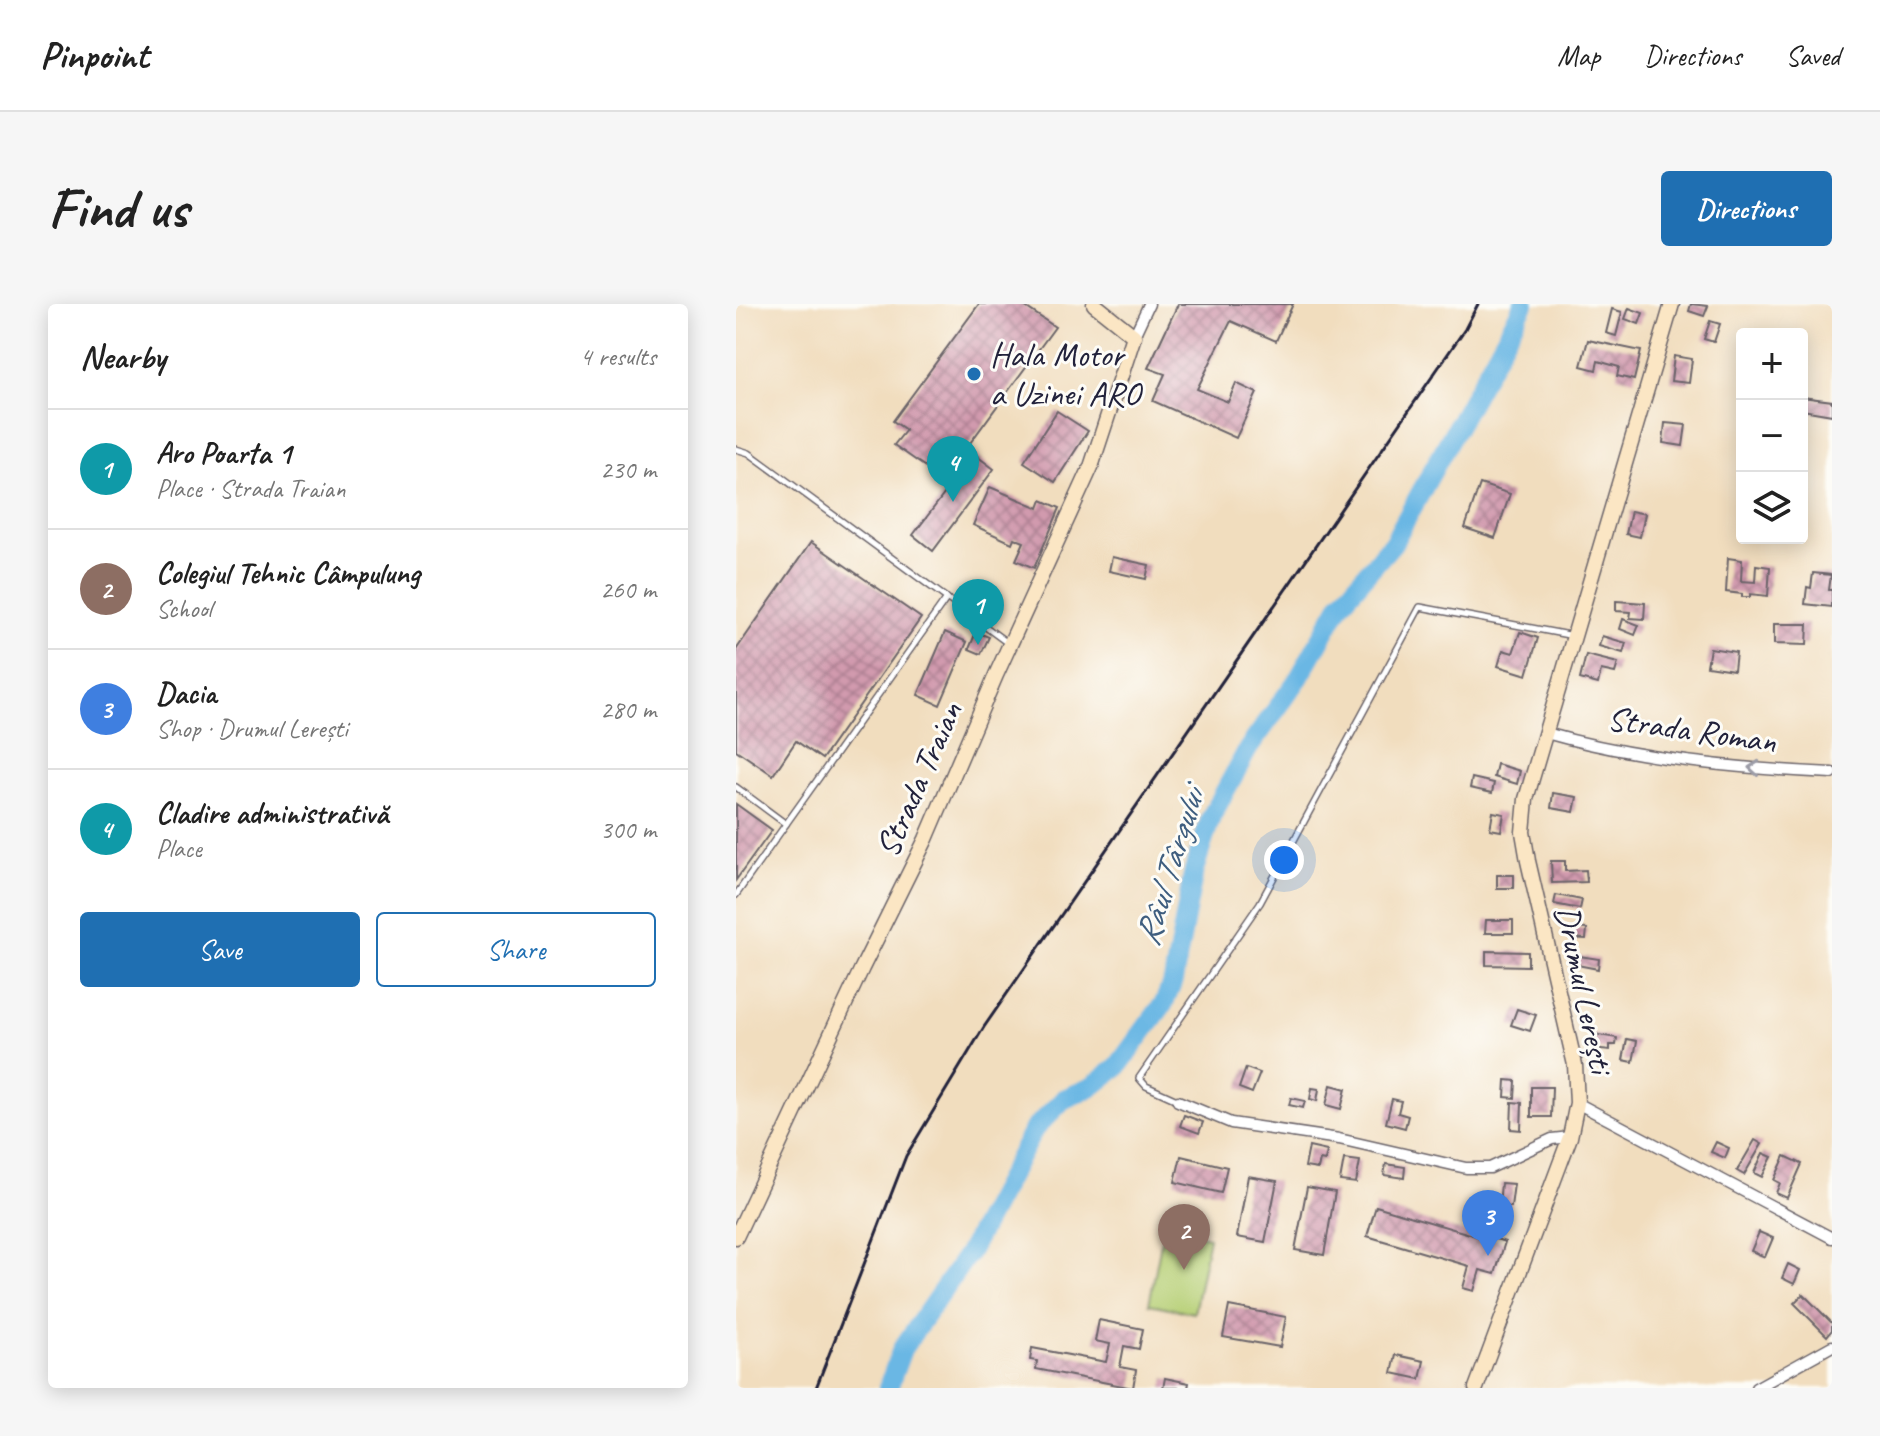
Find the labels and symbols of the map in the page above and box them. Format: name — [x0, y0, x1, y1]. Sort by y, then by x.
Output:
place label: Hala Motor a Uzinei ARO — [990, 333, 1143, 415]
marker: Hala Motor a Uzinei ARO — [965, 365, 983, 383]
pin: 4 — [927, 436, 979, 502]
pin: 1 — [952, 579, 1004, 645]
street label: Strada Traian — [865, 694, 972, 863]
street label: Strada Roman — [1605, 696, 1780, 763]
one-way arrow — [1747, 759, 1760, 776]
water label: Râul Târgului — [1123, 775, 1217, 951]
your location — [1264, 840, 1304, 880]
street label: Drumul Lerești — [1546, 901, 1624, 1080]
pin: 3 — [1462, 1190, 1514, 1256]
pin: 2 — [1158, 1204, 1210, 1270]

